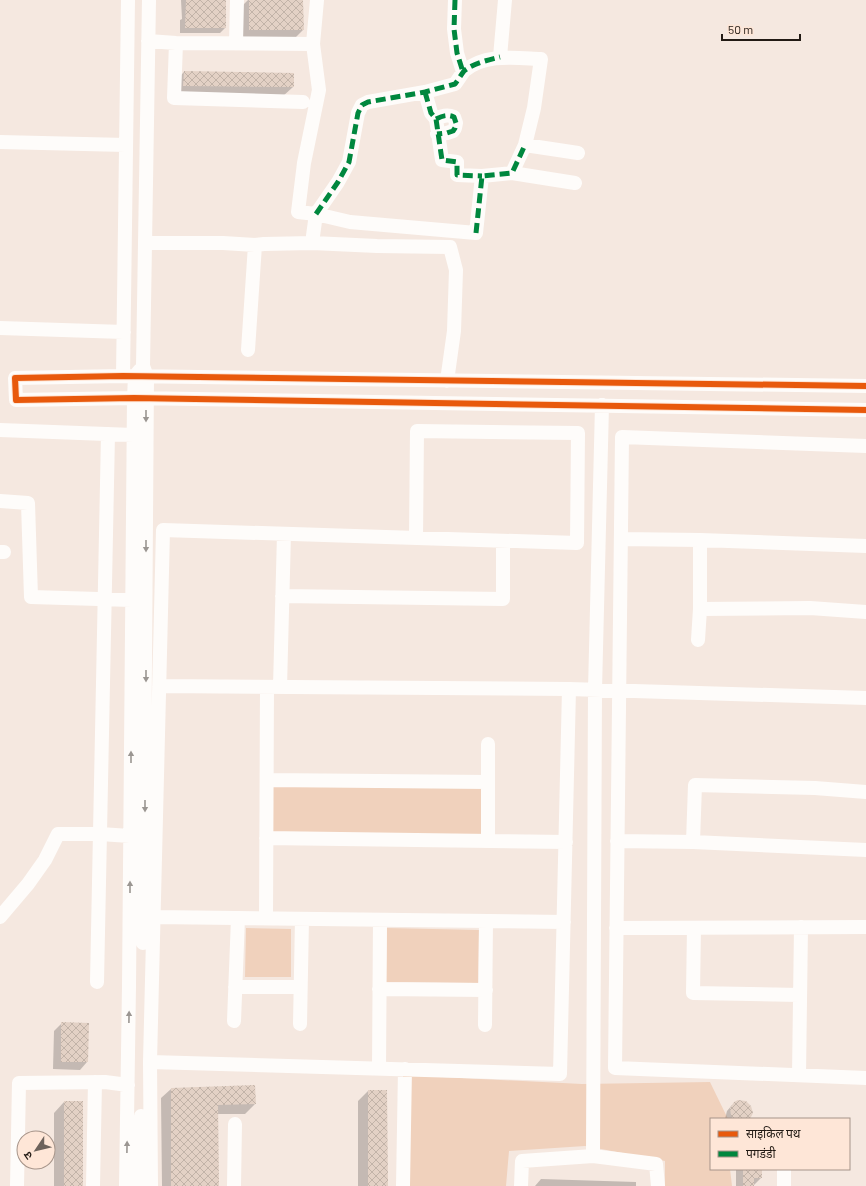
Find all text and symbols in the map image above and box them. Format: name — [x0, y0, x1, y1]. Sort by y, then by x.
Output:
scale bar — [722, 16, 800, 42]
text: 50 m — [728, 22, 753, 36]
one-way arrow — [143, 410, 150, 422]
one-way arrow — [143, 540, 149, 553]
one-way arrow — [142, 670, 149, 682]
one-way arrow — [128, 750, 134, 763]
one-way arrow — [141, 800, 148, 812]
one-way arrow — [127, 880, 133, 893]
one-way arrow — [126, 1010, 132, 1023]
legend — [710, 1118, 850, 1170]
text: साइकिल पथ — [746, 1126, 801, 1141]
north arrow — [16, 1130, 56, 1170]
one-way arrow — [124, 1140, 130, 1153]
text: पगडंडी — [746, 1146, 776, 1160]
text: उ — [20, 1149, 35, 1162]

